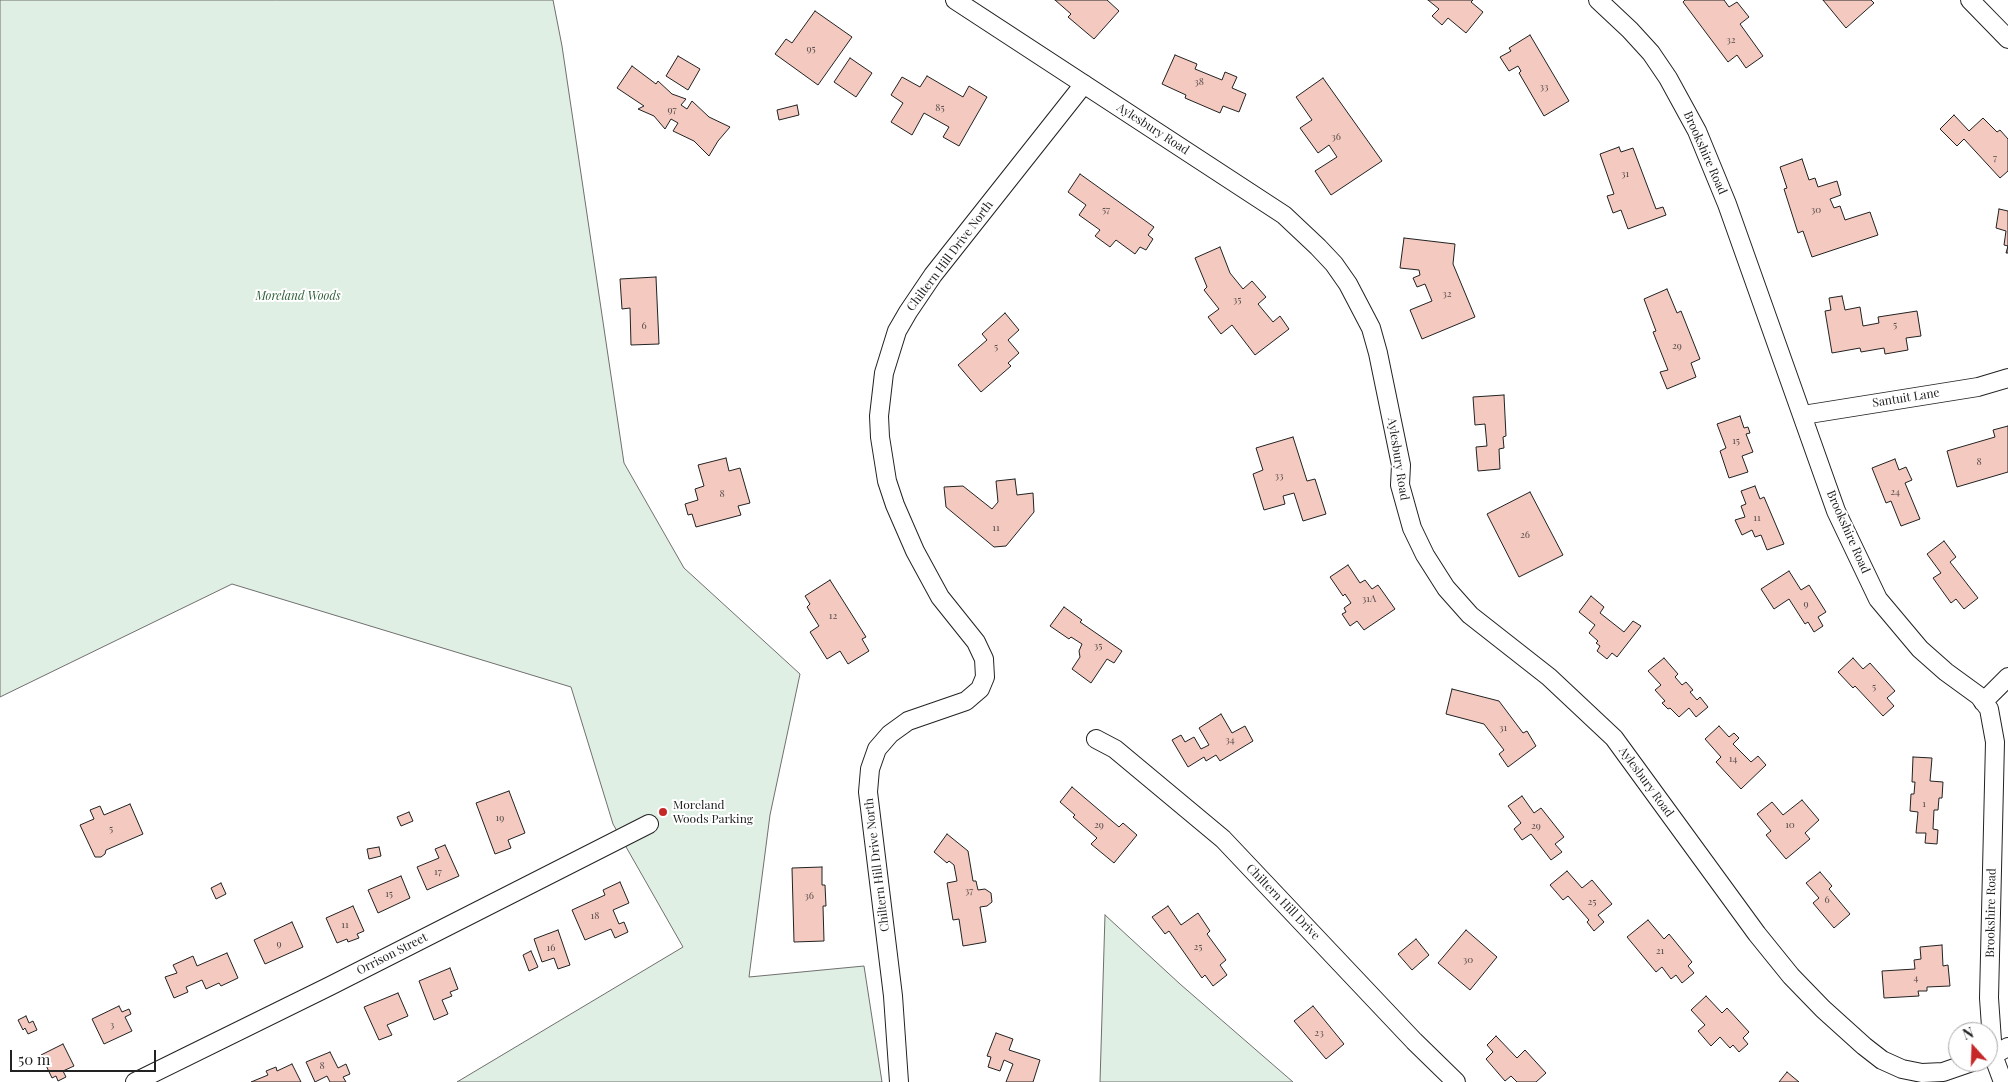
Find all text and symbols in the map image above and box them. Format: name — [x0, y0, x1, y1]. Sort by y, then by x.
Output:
house number: 32 — [1726, 34, 1736, 46]
house number: 95 — [806, 43, 816, 55]
house number: 38 — [1194, 76, 1204, 88]
house number: 33 — [1539, 81, 1549, 93]
street label: Aylesbury Road — [1114, 100, 1192, 158]
house number: 85 — [935, 102, 945, 114]
house number: 97 — [667, 104, 677, 116]
street label: Brookshire Road — [1680, 109, 1730, 197]
house number: 36 — [1331, 131, 1341, 143]
house number: 7 — [1993, 152, 1997, 164]
house number: 31 — [1621, 168, 1629, 180]
street label: Chiltern Hill Drive North — [904, 198, 996, 314]
house number: 57 — [1102, 204, 1110, 216]
house number: 30 — [1811, 204, 1821, 216]
house number: 32 — [1442, 288, 1452, 300]
park label: Moreland Woods — [255, 289, 341, 303]
house number: 35 — [1233, 294, 1241, 306]
house number: 5 — [1893, 319, 1897, 331]
house number: 6 — [641, 320, 647, 332]
house number: 29 — [1672, 340, 1682, 352]
house number: 5 — [994, 341, 998, 353]
street label: Santuit Lane — [1871, 386, 1941, 410]
street label: Aylesbury Road — [1384, 417, 1412, 501]
house number: 15 — [1732, 435, 1740, 447]
house number: 8 — [1976, 456, 1982, 468]
house number: 33 — [1274, 470, 1284, 482]
house number: 24 — [1890, 486, 1900, 498]
house number: 8 — [719, 488, 725, 500]
street label: Brookshire Road — [1823, 488, 1873, 576]
house number: 11 — [1753, 512, 1761, 524]
house number: 11 — [992, 522, 1000, 534]
house number: 26 — [1520, 529, 1530, 541]
house number: 31A — [1362, 593, 1376, 605]
house number: 9 — [1803, 598, 1809, 610]
house number: 12 — [829, 610, 837, 622]
house number: 35 — [1094, 640, 1102, 652]
house number: 5 — [1872, 681, 1876, 693]
house number: 31 — [1499, 722, 1507, 734]
house number: 34 — [1225, 734, 1235, 746]
street label: Aylesbury Road — [1616, 744, 1676, 820]
house number: 14 — [1729, 753, 1737, 765]
street label: Chiltern Hill Drive North — [862, 797, 892, 933]
place label: Moreland Woods Parking — [673, 798, 753, 826]
house number: 1 — [1922, 798, 1926, 810]
marker: Moreland Woods Parking — [657, 806, 669, 818]
house number: 19 — [496, 812, 504, 824]
house number: 29 — [1094, 819, 1104, 831]
house number: 10 — [1785, 819, 1795, 831]
house number: 29 — [1531, 820, 1541, 832]
house number: 5 — [109, 823, 113, 835]
street label: Chiltern Hill Drive — [1243, 861, 1323, 943]
house number: 17 — [434, 866, 442, 878]
street label: Brookshire Road — [1983, 868, 1999, 958]
house number: 37 — [965, 885, 973, 897]
house number: 15 — [385, 888, 393, 900]
house number: 36 — [804, 890, 814, 902]
house number: 6 — [1824, 894, 1830, 906]
house number: 25 — [1588, 896, 1596, 908]
house number: 18 — [591, 910, 599, 922]
house number: 11 — [341, 919, 349, 931]
street label: Orrison Street — [354, 930, 430, 978]
house number: 9 — [276, 938, 282, 950]
house number: 25 — [1194, 941, 1202, 953]
house number: 16 — [547, 942, 555, 954]
house number: 21 — [1656, 945, 1664, 957]
house number: 30 — [1463, 954, 1473, 966]
house number: 4 — [1914, 972, 1918, 984]
house number: 3 — [110, 1019, 114, 1031]
north arrow — [1948, 1022, 1998, 1072]
text: N — [1960, 1023, 1976, 1044]
house number: 23 — [1314, 1027, 1324, 1039]
scale bar — [12, 1040, 159, 1072]
text: 50 m — [18, 1049, 50, 1069]
house number: 8 — [319, 1060, 325, 1072]

